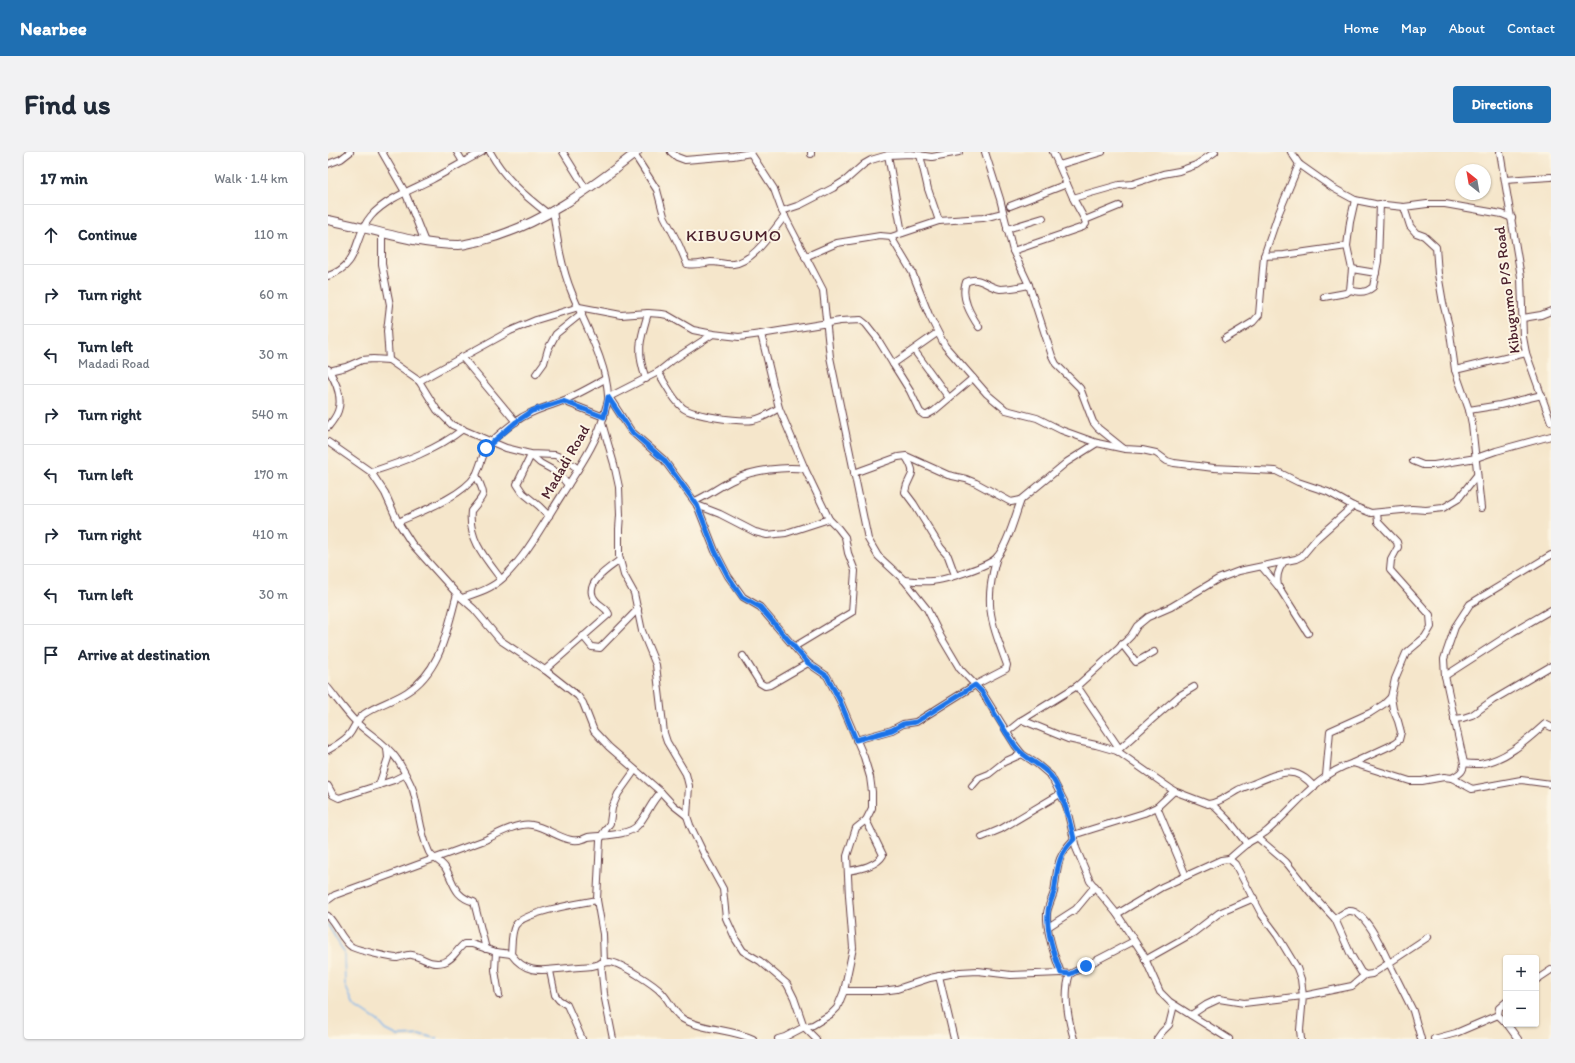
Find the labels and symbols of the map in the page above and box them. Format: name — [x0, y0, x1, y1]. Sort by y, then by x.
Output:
north arrow — [1455, 164, 1491, 200]
street label: Kibugumo P/S Road — [1490, 224, 1524, 355]
district label: KIBUGUMO — [686, 225, 782, 245]
street label: Madadi Road — [537, 422, 593, 502]
route start — [477, 439, 495, 457]
route end — [1077, 957, 1095, 975]

